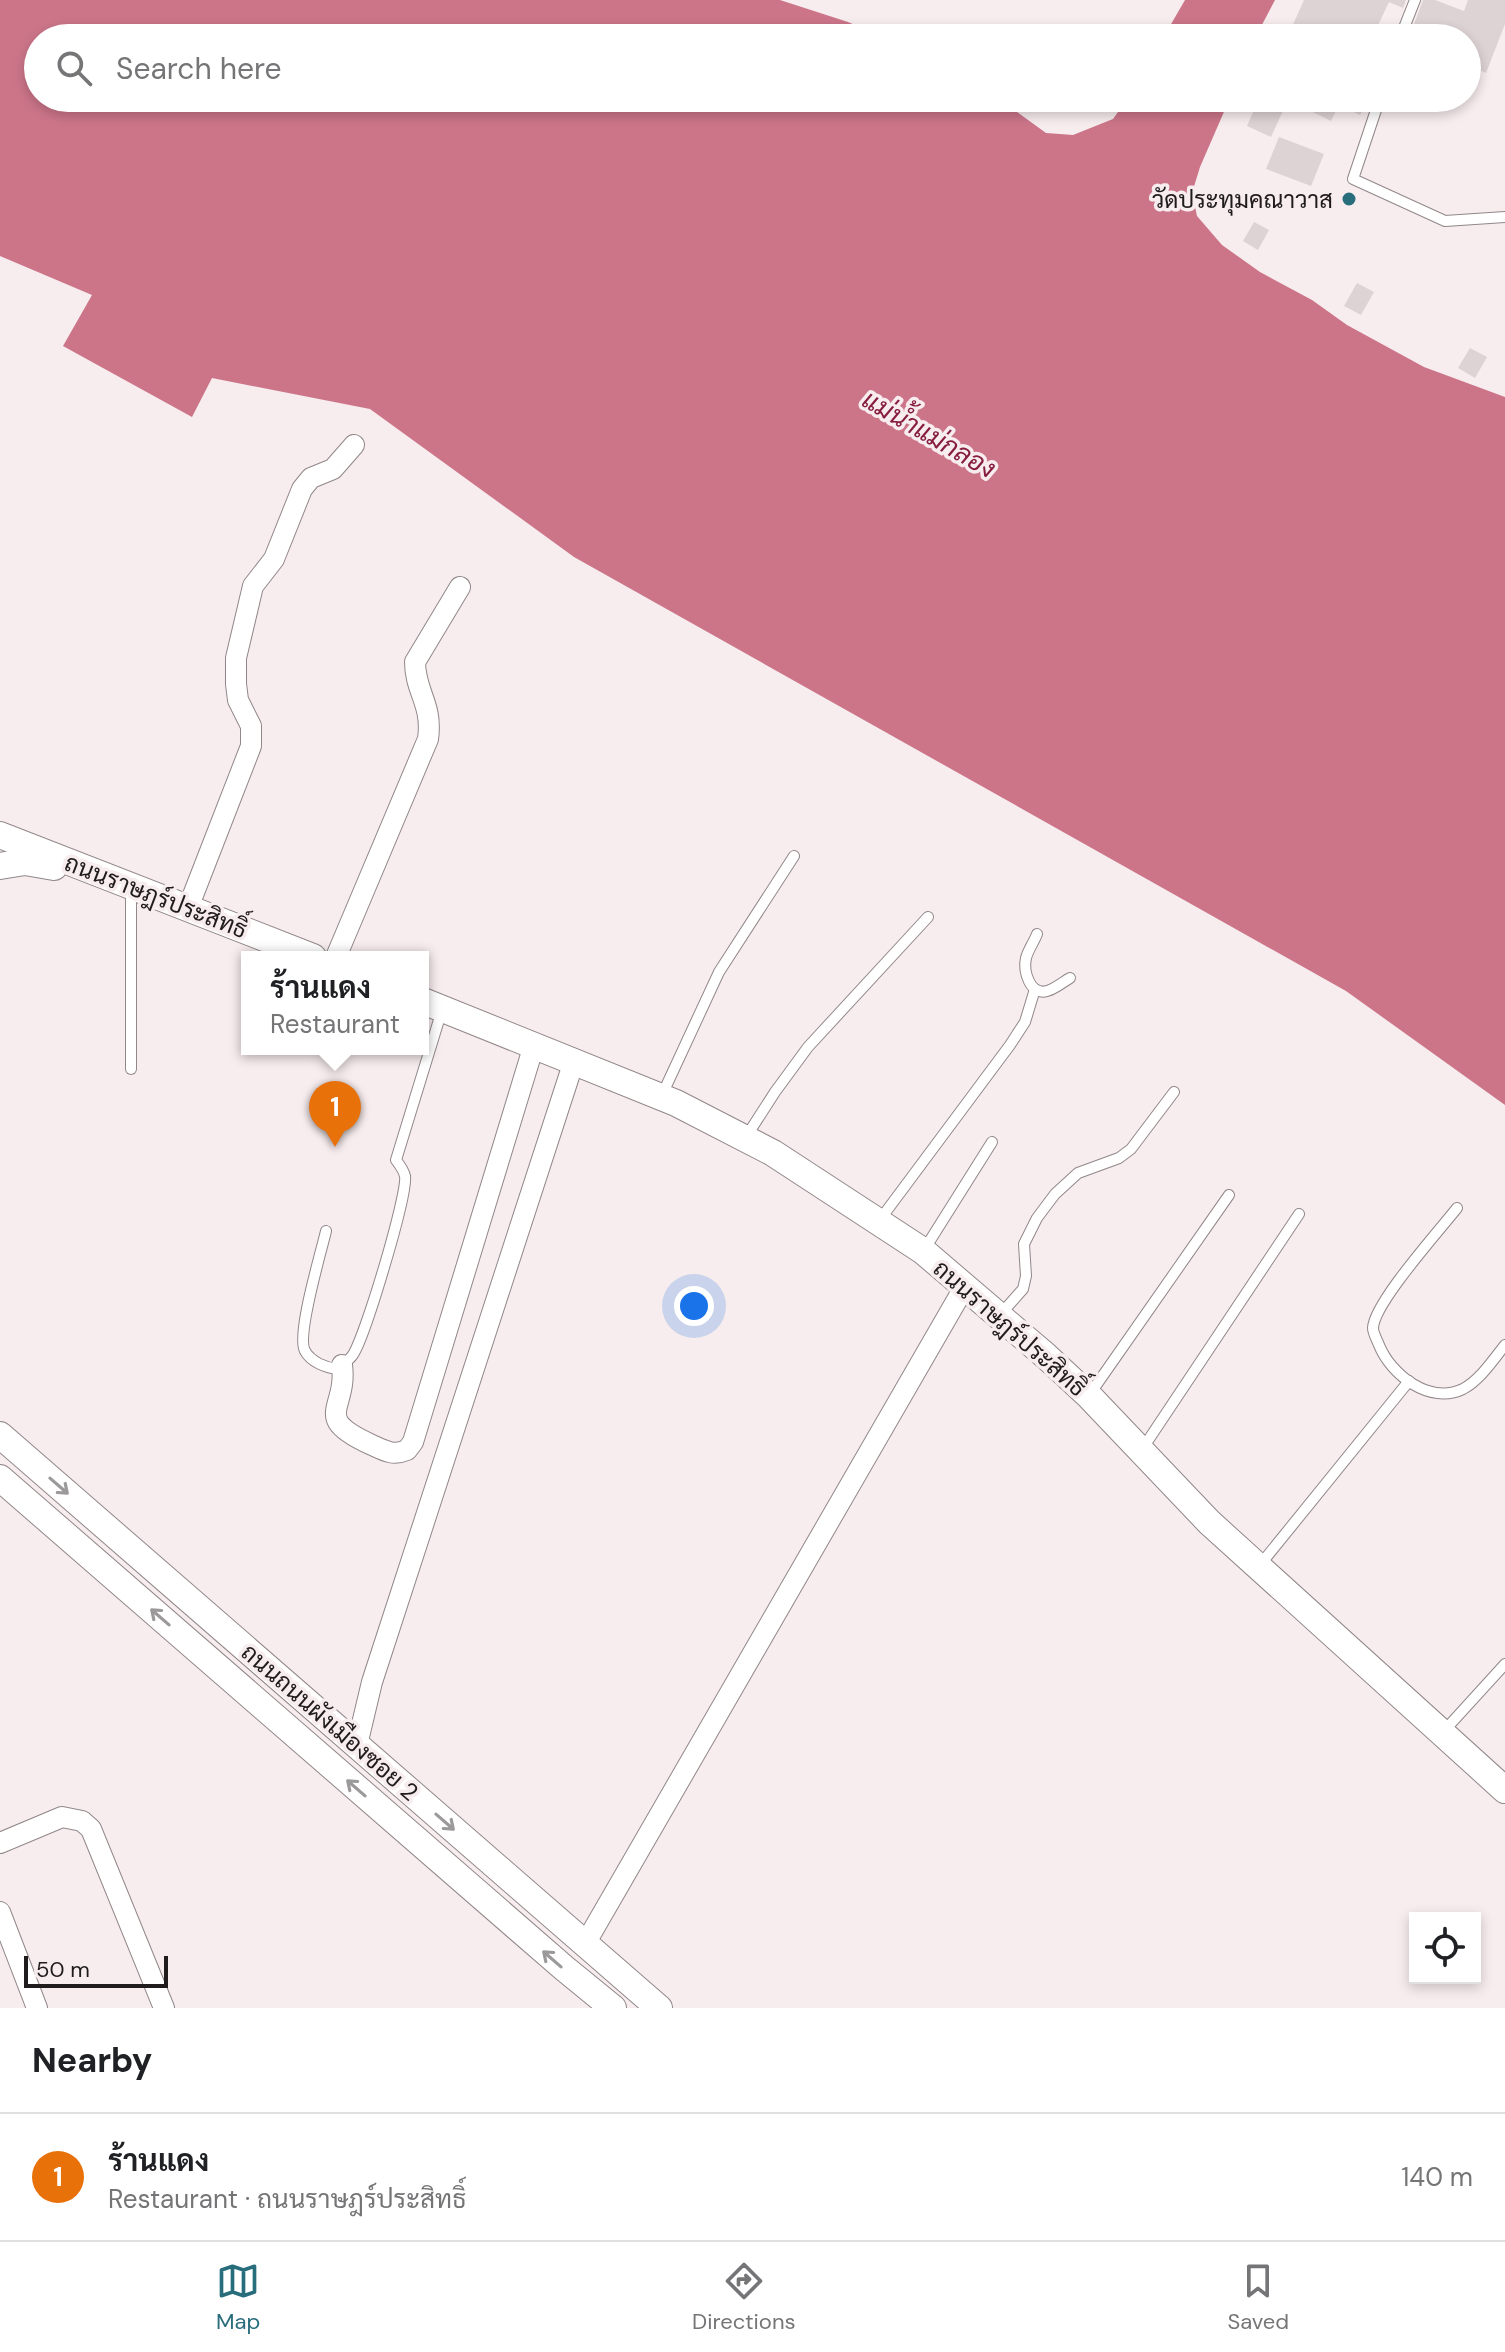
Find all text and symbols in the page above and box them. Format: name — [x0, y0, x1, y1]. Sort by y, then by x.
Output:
search box — [24, 24, 1481, 112]
icon: search — [52, 46, 96, 90]
text: Search here — [116, 49, 282, 88]
place label: วัดประทุมคณาวาส — [1152, 184, 1333, 216]
marker: วัดประทุมคณาวาส — [1340, 190, 1358, 208]
water label: แม่น้ำแม่กลอง — [856, 379, 1004, 486]
street label: ถนนราษฎร์ประสิทธิ์ — [60, 841, 254, 946]
popup — [241, 951, 429, 1055]
text: ร้านแดง — [270, 968, 371, 1007]
text: Restaurant — [270, 1007, 400, 1041]
pin: 1 — [309, 1081, 361, 1147]
street label: ถนนราษฎร์ประสิทธิ์ — [926, 1248, 1097, 1404]
your location — [674, 1286, 714, 1326]
one-way arrow — [48, 1477, 68, 1495]
one-way arrow — [151, 1609, 171, 1627]
street label: ถนนถนนผังเมืองซอย 2 — [235, 1637, 425, 1807]
one-way arrow — [347, 1779, 367, 1797]
one-way arrow — [435, 1813, 455, 1831]
map controls — [1409, 1912, 1481, 1984]
button: locate — [1409, 1912, 1481, 1984]
one-way arrow — [543, 1950, 563, 1968]
scale bar — [24, 1952, 168, 1988]
text: 50 m — [36, 1955, 90, 1984]
text: Nearby — [32, 2038, 152, 2083]
text: ร้านแดง — [108, 2141, 209, 2180]
text: 1 — [53, 2160, 63, 2194]
text: 140 m — [1401, 2160, 1473, 2194]
text: Restaurant · ถนนราษฎร์ประสิทธิ์ — [108, 2182, 466, 2216]
tab: Map — [216, 2259, 260, 2336]
tab: Directions — [692, 2259, 796, 2336]
tab: Saved — [1227, 2259, 1289, 2336]

